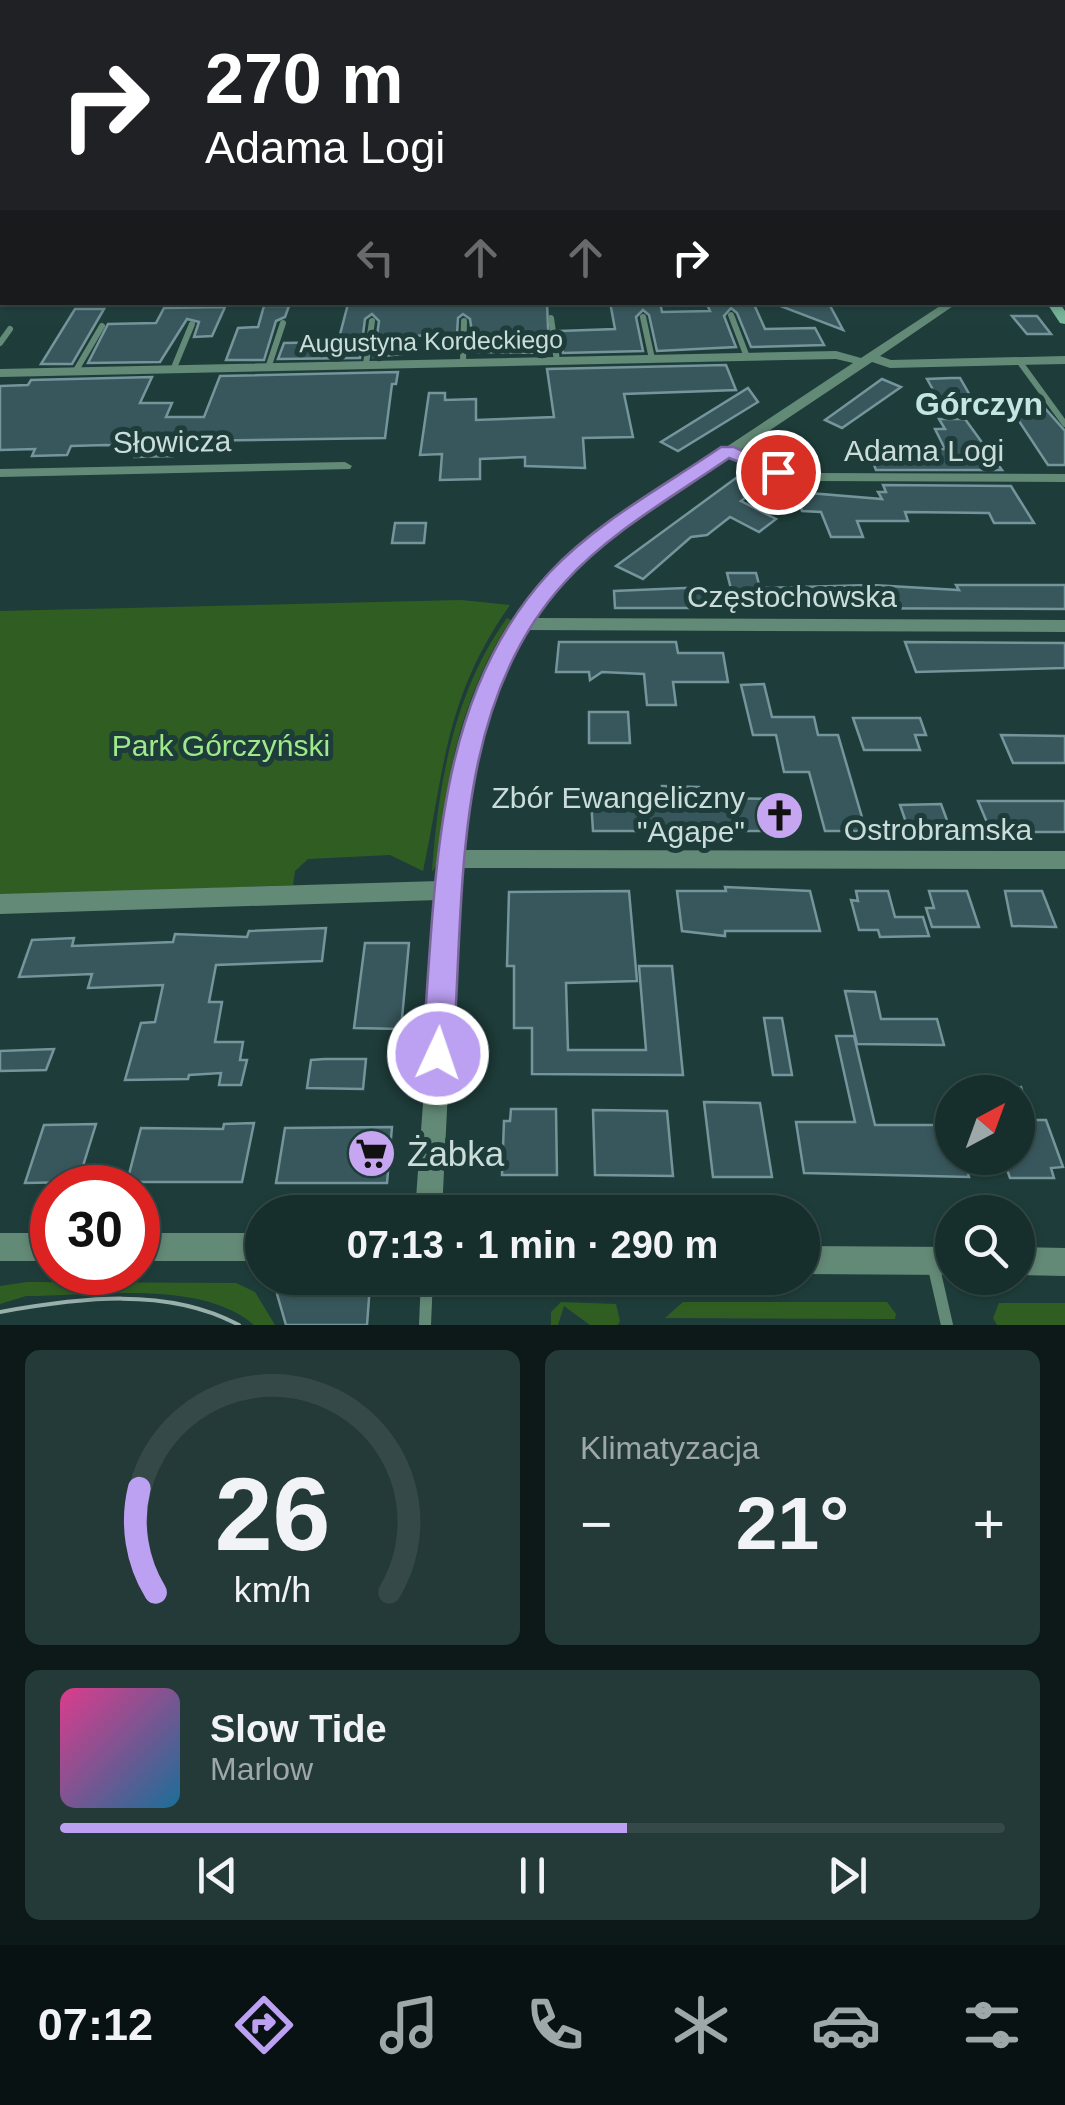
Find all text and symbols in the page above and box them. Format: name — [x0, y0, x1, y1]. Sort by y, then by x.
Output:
icon: right — [40, 40, 170, 170]
text: 270 m — [205, 40, 403, 118]
text: Adama Logi — [205, 122, 445, 173]
icon: left — [348, 230, 403, 285]
icon: ahead — [453, 230, 508, 285]
icon: ahead — [558, 230, 613, 285]
icon: right — [663, 230, 718, 285]
street label: Augustyna Kordeckiego — [299, 325, 563, 357]
district label: Górczyn — [915, 386, 1043, 422]
street label: Słowicza — [113, 424, 232, 459]
pin — [736, 430, 821, 515]
street label: Adama Logi — [844, 434, 1004, 467]
icon: arrive — [751, 445, 806, 500]
street label: Częstochowska — [687, 580, 897, 613]
park label: Park Górczyński — [112, 729, 330, 762]
place label: Zbór Ewangeliczny "Agape" — [492, 781, 745, 848]
church icon: Zbór Ewangeliczny "Agape" — [754, 789, 806, 841]
street label: Ostrobramska — [844, 813, 1032, 846]
position arrow — [386, 1002, 490, 1106]
north arrow — [935, 1075, 1035, 1175]
map controls — [935, 1075, 1035, 1295]
supermarket icon: Żabka — [346, 1128, 398, 1180]
place label: Żabka — [407, 1134, 505, 1173]
speed limit sign: 30 — [30, 1165, 160, 1295]
button: search — [935, 1195, 1035, 1295]
text: 07:13 · 1 min · 290 m — [347, 1224, 718, 1266]
text: Klimatyzacja — [580, 1430, 760, 1466]
text: 26 — [215, 1456, 330, 1572]
text: 21° — [736, 1481, 849, 1565]
text: − — [580, 1493, 612, 1555]
text: + — [973, 1493, 1005, 1555]
text: km/h — [234, 1570, 311, 1610]
text: Slow Tide — [210, 1708, 387, 1750]
text: Marlow — [210, 1751, 313, 1787]
icon: previous — [190, 1848, 245, 1903]
icon: pause — [505, 1848, 560, 1903]
icon: next — [820, 1848, 875, 1903]
icon: directions — [229, 1990, 299, 2060]
icon: music — [374, 1990, 444, 2060]
icon: phone — [520, 1990, 590, 2060]
icon: climate — [666, 1990, 736, 2060]
icon: car — [811, 1990, 881, 2060]
icon: filters — [957, 1990, 1027, 2060]
text: 07:12 — [38, 1999, 153, 2050]

